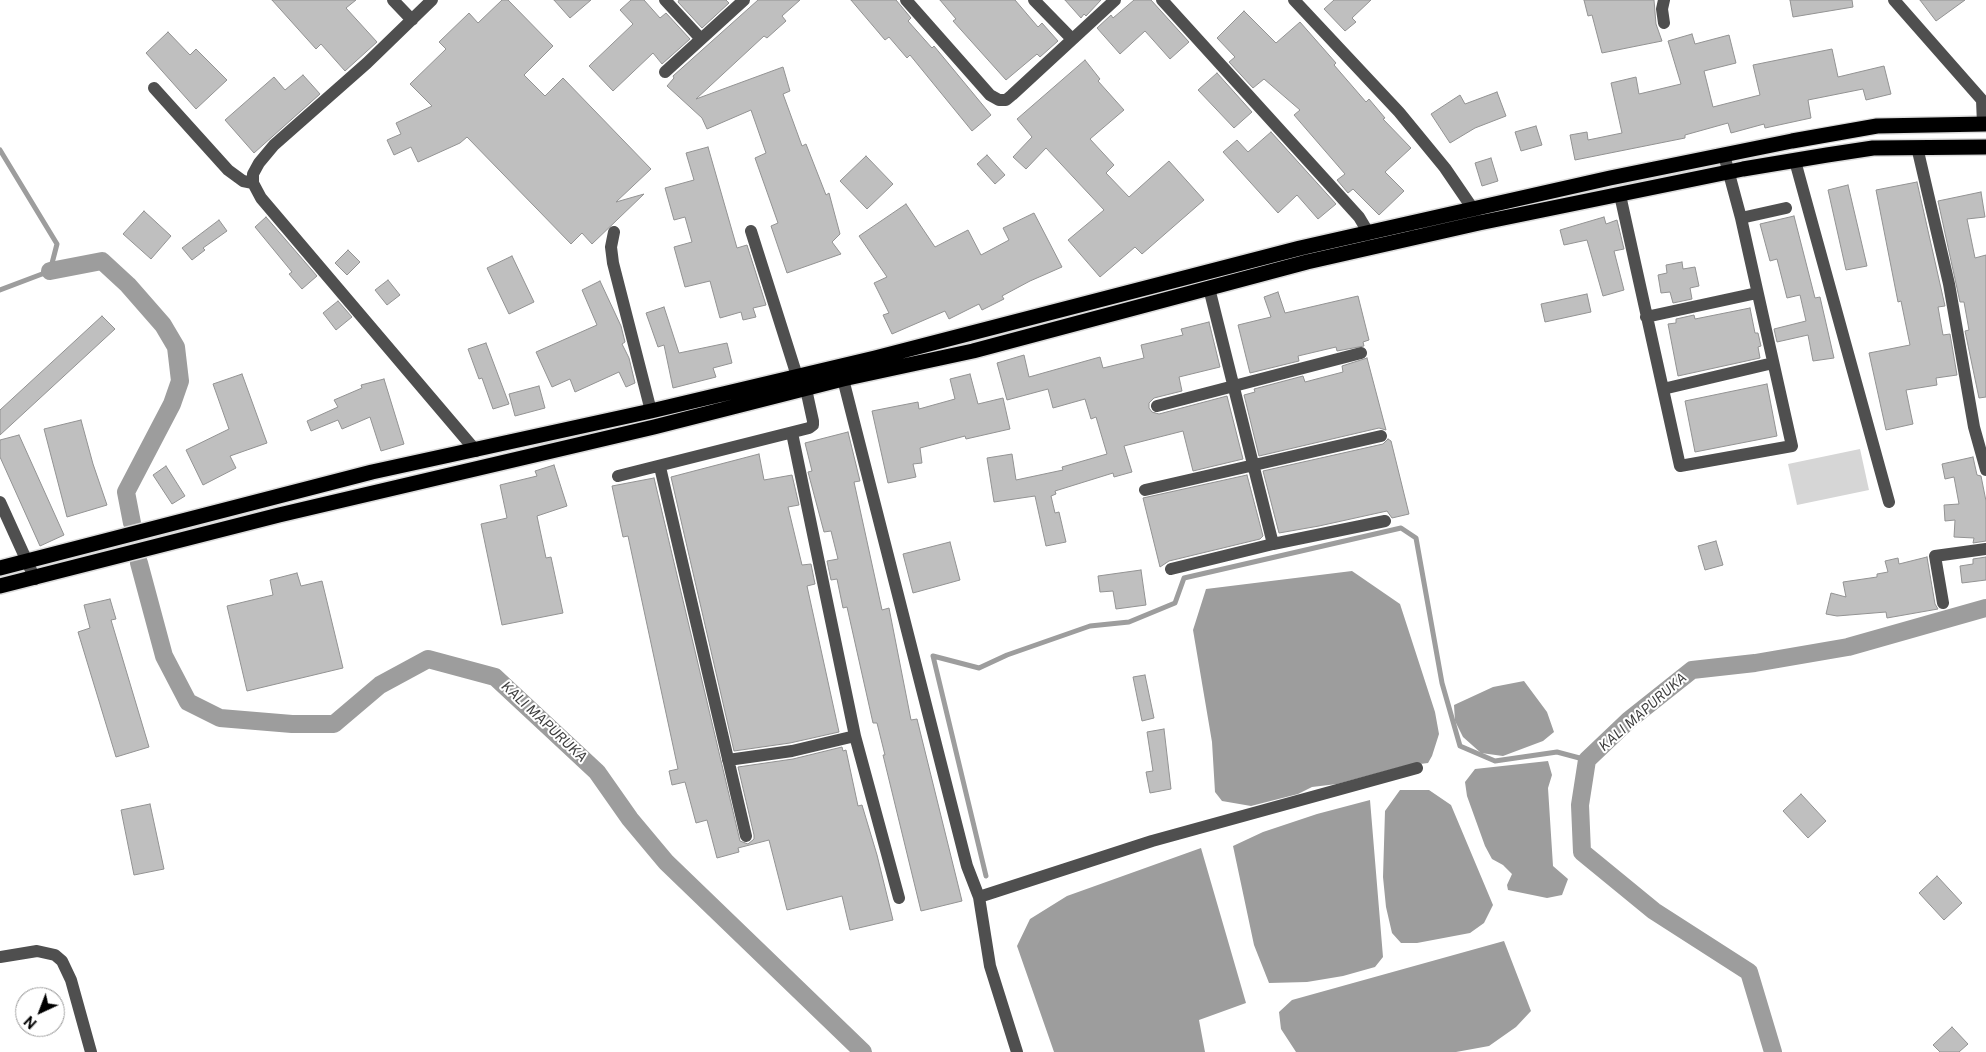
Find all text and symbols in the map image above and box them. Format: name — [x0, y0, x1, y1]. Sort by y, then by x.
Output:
water label: KALI MAPURUKA — [1596, 669, 1690, 755]
water label: KALI MAPURUKA — [498, 678, 590, 766]
north arrow — [15, 987, 65, 1037]
text: N — [21, 1013, 40, 1032]

